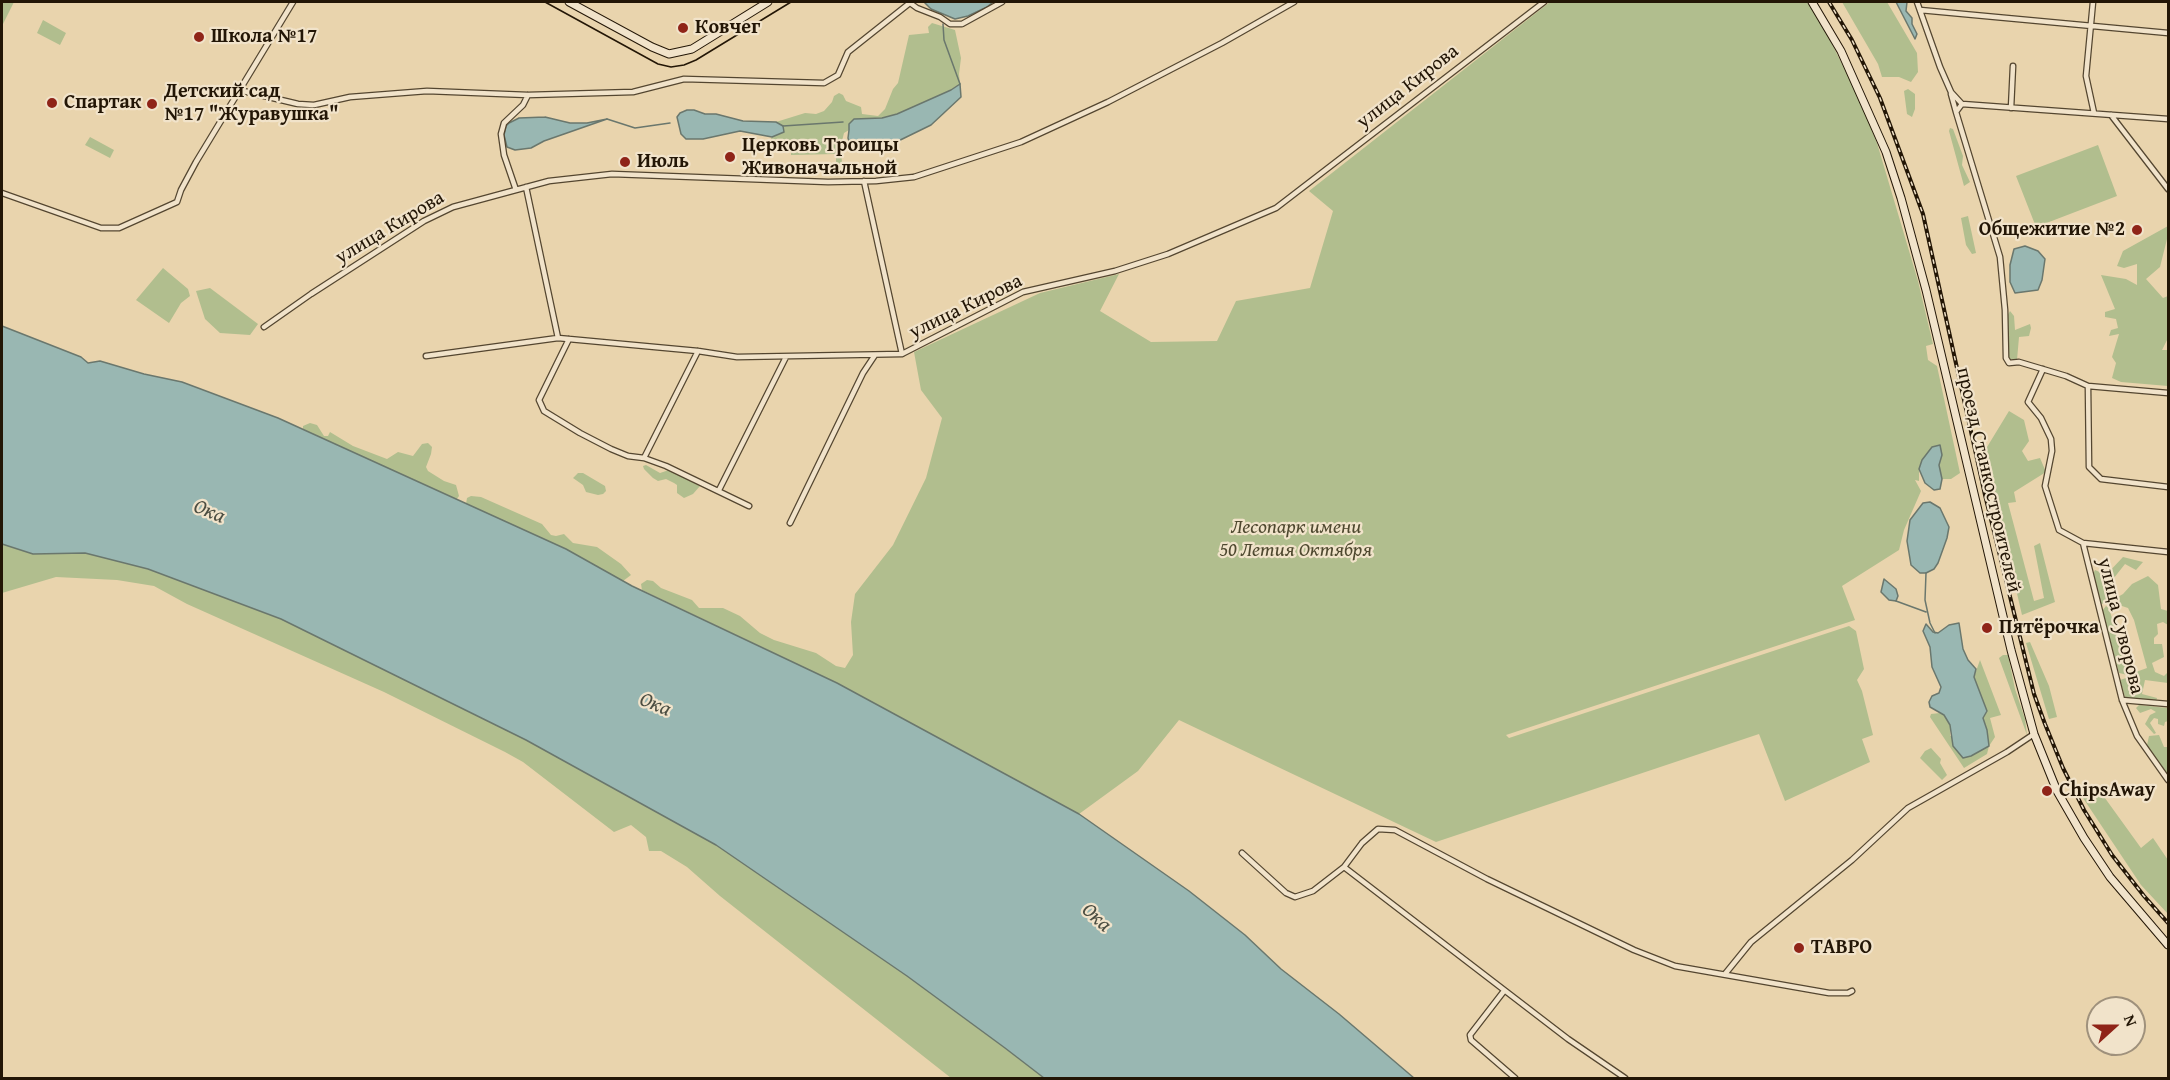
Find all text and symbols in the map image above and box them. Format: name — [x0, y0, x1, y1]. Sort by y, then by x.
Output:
place label: Ковчег — [695, 16, 760, 40]
marker: Ковчег — [676, 21, 690, 35]
place label: Школа №17 — [211, 25, 317, 49]
marker: Школа №17 — [192, 30, 206, 44]
street label: улица Кирова — [1352, 40, 1464, 134]
place label: Детский сад №17 "Журавушка" — [164, 80, 339, 127]
place label: Спартак — [64, 91, 141, 115]
marker: Спартак — [45, 96, 59, 110]
marker: Детский сад №17 "Журавушка" — [145, 97, 159, 111]
place label: Церковь Троицы Живоначальной — [742, 134, 899, 181]
place label: Июль — [637, 150, 689, 174]
marker: Церковь Троицы Живоначальной — [723, 150, 737, 164]
marker: Июль — [618, 155, 632, 169]
street label: улица Кирова — [331, 186, 449, 270]
place label: Общежитие №2 — [1979, 218, 2125, 242]
marker: Общежитие №2 — [2130, 223, 2144, 237]
street label: улица Кирова — [906, 269, 1026, 345]
street label: проезд Станкостроителей — [1950, 365, 2026, 595]
water label: Ока — [189, 494, 229, 530]
park label: Лесопарк имени 50 Летия Октября — [1220, 516, 1372, 563]
street label: улица Суворова — [2091, 555, 2149, 697]
place label: Пятёрочка — [1999, 616, 2099, 640]
marker: Пятёрочка — [1980, 621, 1994, 635]
water label: Ока — [635, 687, 675, 723]
place label: ChipsAway — [2059, 779, 2155, 803]
marker: ChipsAway — [2040, 784, 2054, 798]
water label: Ока — [1076, 898, 1116, 938]
place label: ТАВРО — [1811, 936, 1872, 960]
marker: ТАВРО — [1792, 941, 1806, 955]
north arrow — [2086, 996, 2146, 1056]
text: N — [2118, 1011, 2144, 1030]

